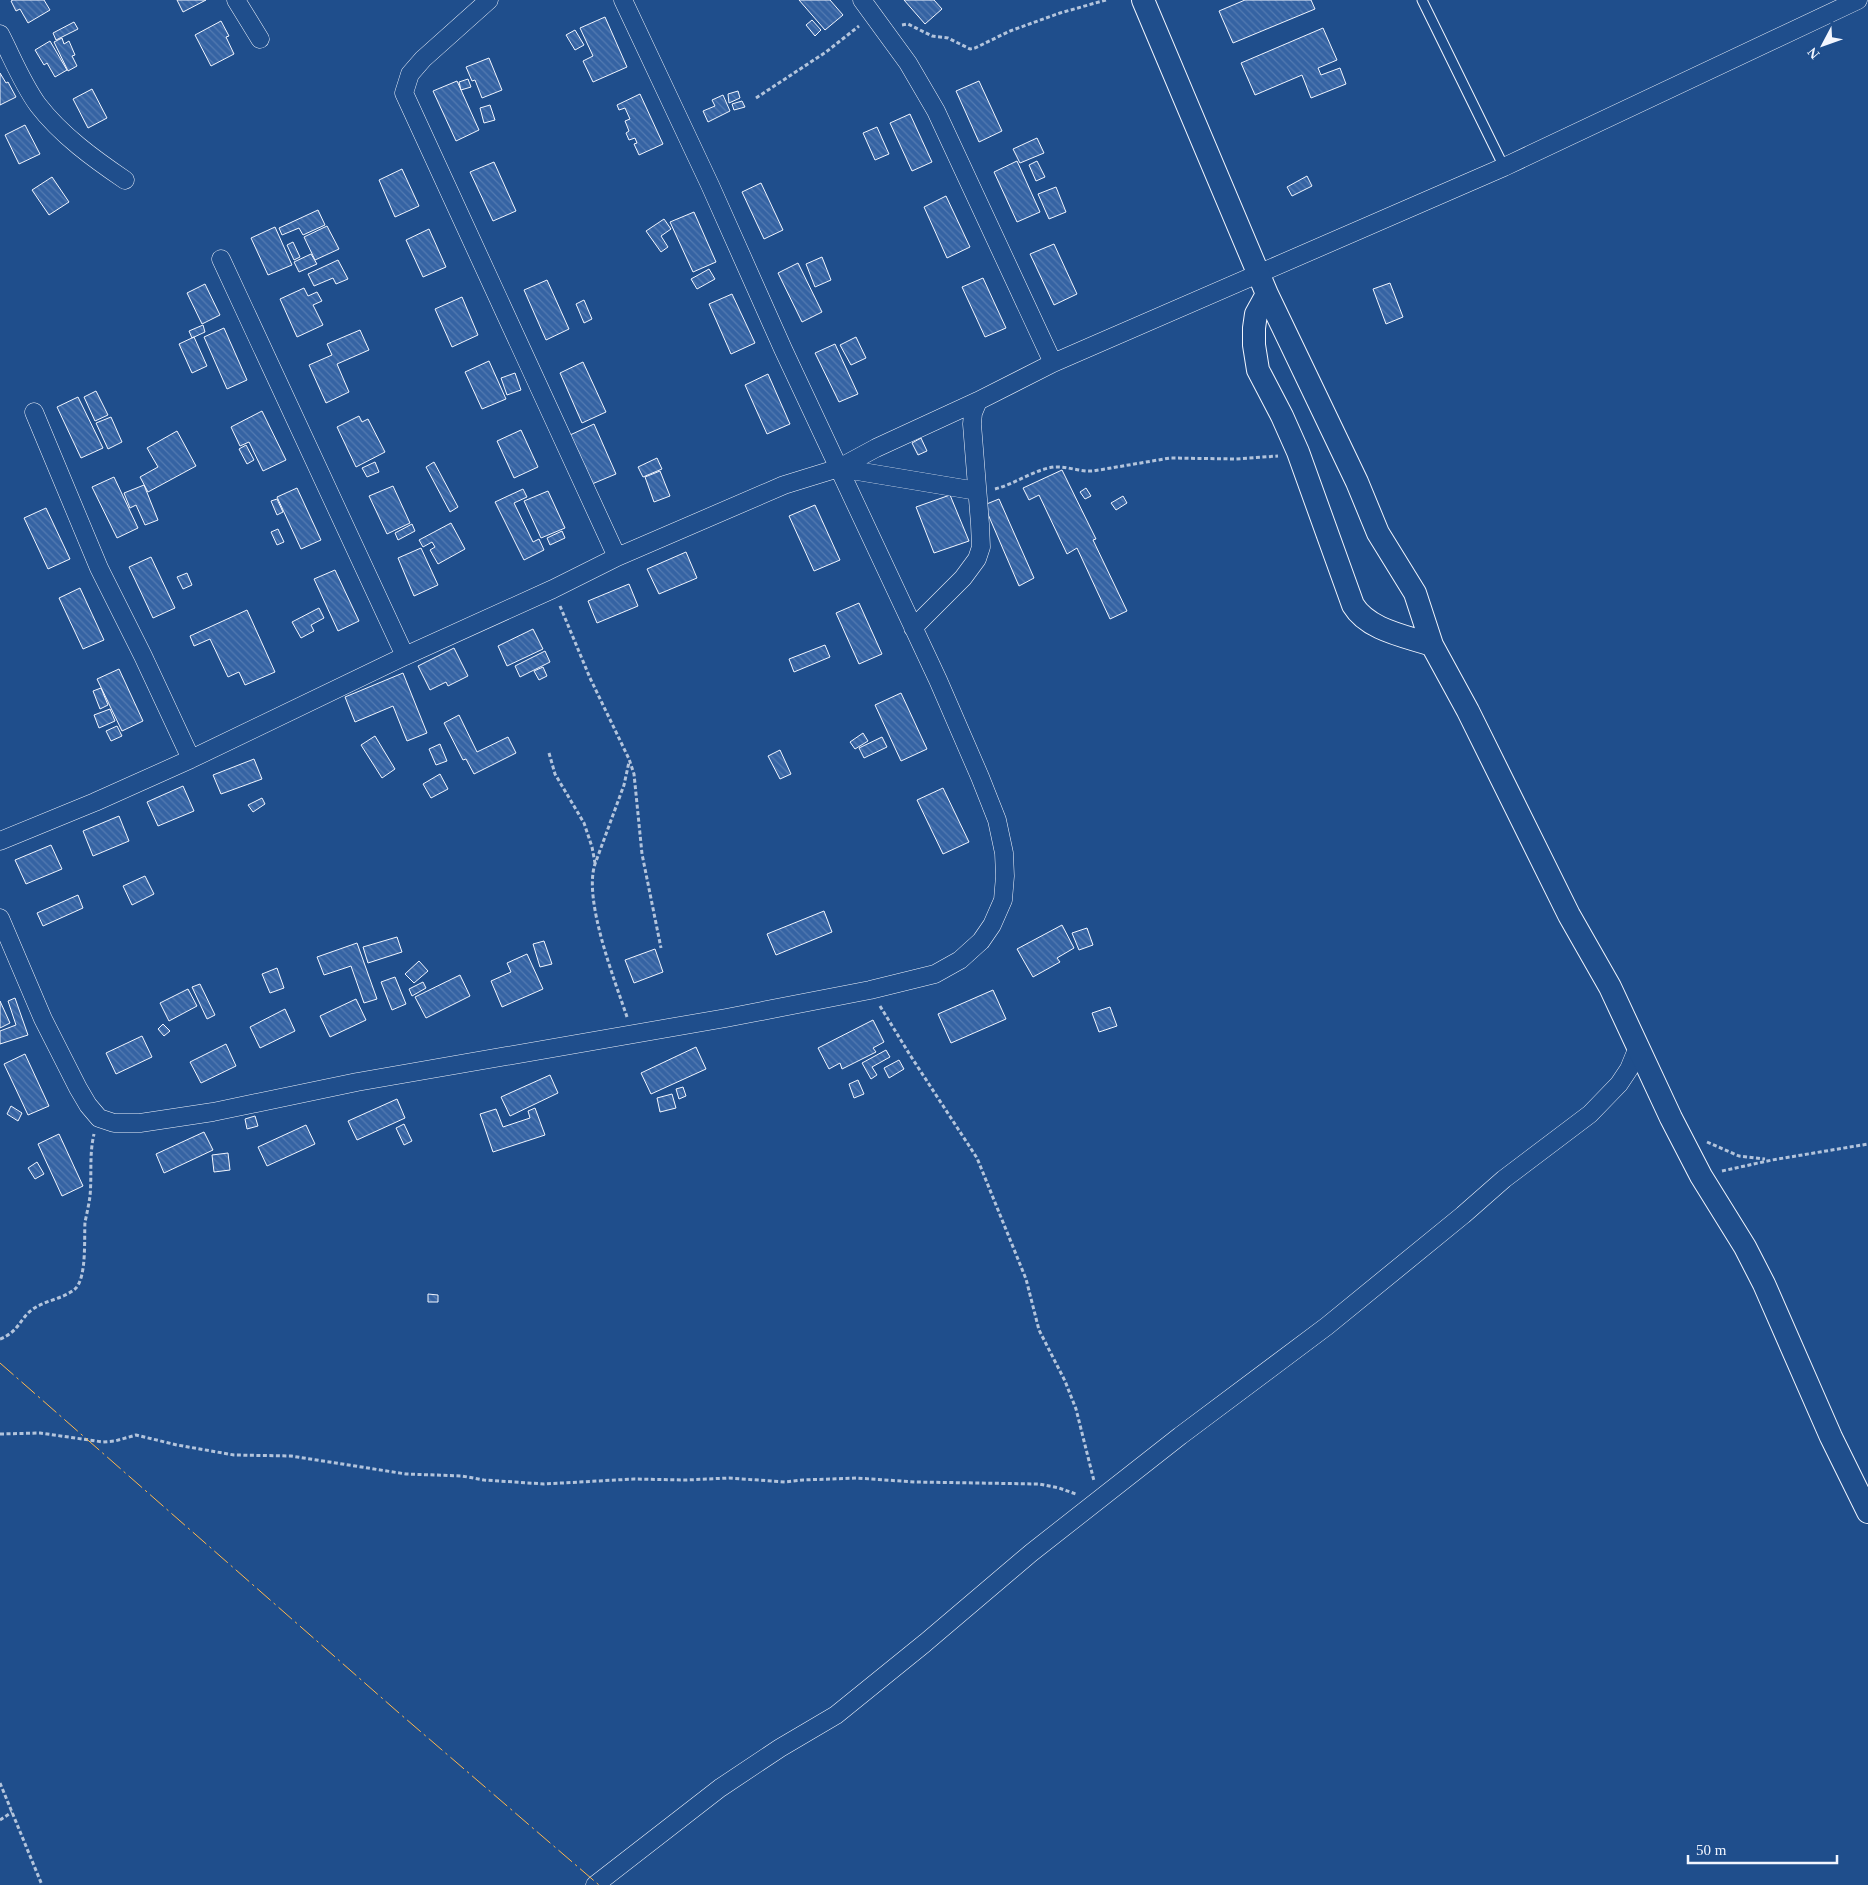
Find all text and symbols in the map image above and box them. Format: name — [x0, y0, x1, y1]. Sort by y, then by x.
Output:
north arrow — [1798, 20, 1848, 70]
text: N — [1805, 44, 1823, 62]
scale bar — [1688, 1832, 1837, 1864]
text: 50 m — [1696, 1842, 1727, 1858]

